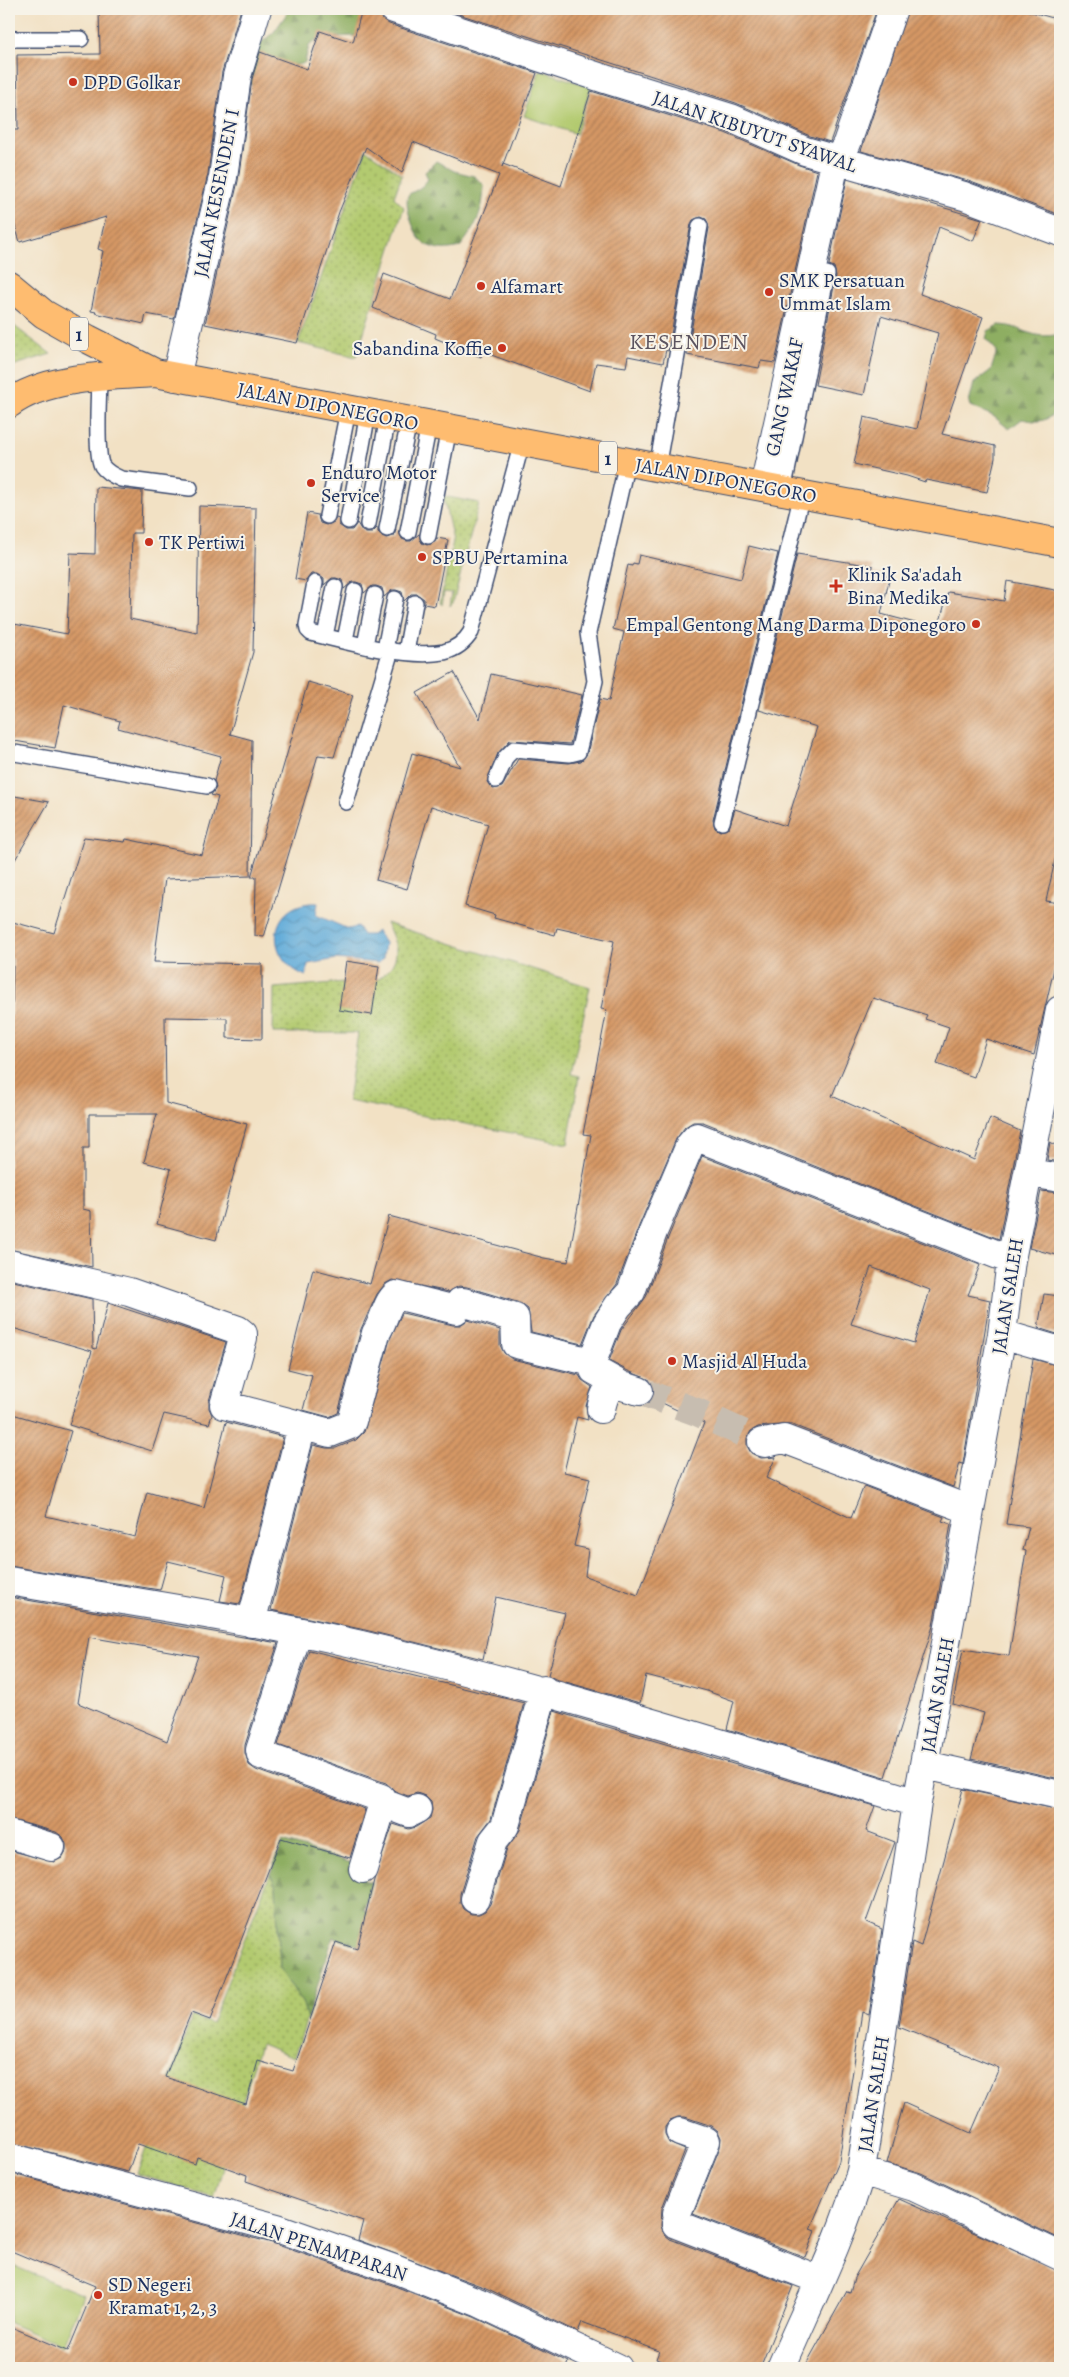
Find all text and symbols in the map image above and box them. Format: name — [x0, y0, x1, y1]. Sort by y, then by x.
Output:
place label: DPD Golkar — [83, 69, 181, 96]
marker: DPD Golkar — [67, 76, 79, 88]
street label: JALAN KIBUYUT SYAWAL — [649, 84, 861, 179]
street label: JALAN KESENDEN I — [187, 106, 246, 280]
place label: SMK Persatuan Ummat Islam — [779, 267, 905, 317]
place label: Alfamart — [490, 273, 563, 300]
marker: Alfamart — [475, 280, 487, 292]
marker: SMK Persatuan Ummat Islam — [763, 286, 775, 298]
road number: 1 — [70, 318, 88, 350]
district label: KESENDEN — [629, 327, 749, 357]
place label: Sabandina Koffie — [353, 335, 492, 362]
street label: GANG WAKAF — [759, 335, 810, 459]
marker: Sabandina Koffie — [496, 342, 508, 354]
street label: JALAN DIPONEGORO — [235, 376, 421, 437]
road number: 1 — [599, 442, 617, 474]
street label: JALAN DIPONEGORO — [633, 451, 819, 510]
place label: Enduro Motor Service — [321, 459, 437, 509]
marker: Enduro Motor Service — [305, 477, 317, 489]
place label: TK Pertiwi — [159, 529, 245, 556]
marker: TK Pertiwi — [143, 536, 155, 548]
place label: SPBU Pertamina — [432, 544, 569, 571]
marker: SPBU Pertamina — [416, 551, 428, 563]
place label: Klinik Sa'adah Bina Medika — [847, 561, 962, 611]
marker: Klinik Sa'adah Bina Medika — [829, 579, 843, 593]
place label: Empal Gentong Mang Darma Diponegoro — [626, 611, 966, 638]
marker: Empal Gentong Mang Darma Diponegoro — [970, 618, 982, 630]
street label: JALAN SALEH — [985, 1236, 1030, 1356]
place label: Masjid Al Huda — [682, 1348, 808, 1375]
marker: Masjid Al Huda — [666, 1355, 678, 1367]
street label: JALAN SALEH — [914, 1635, 961, 1755]
street label: JALAN SALEH — [851, 2034, 896, 2154]
street label: JALAN PENAMPARAN — [227, 2205, 411, 2288]
place label: SD Negeri Kramat 1, 2, 3 — [108, 2271, 217, 2321]
marker: SD Negeri Kramat 1, 2, 3 — [92, 2289, 104, 2301]

